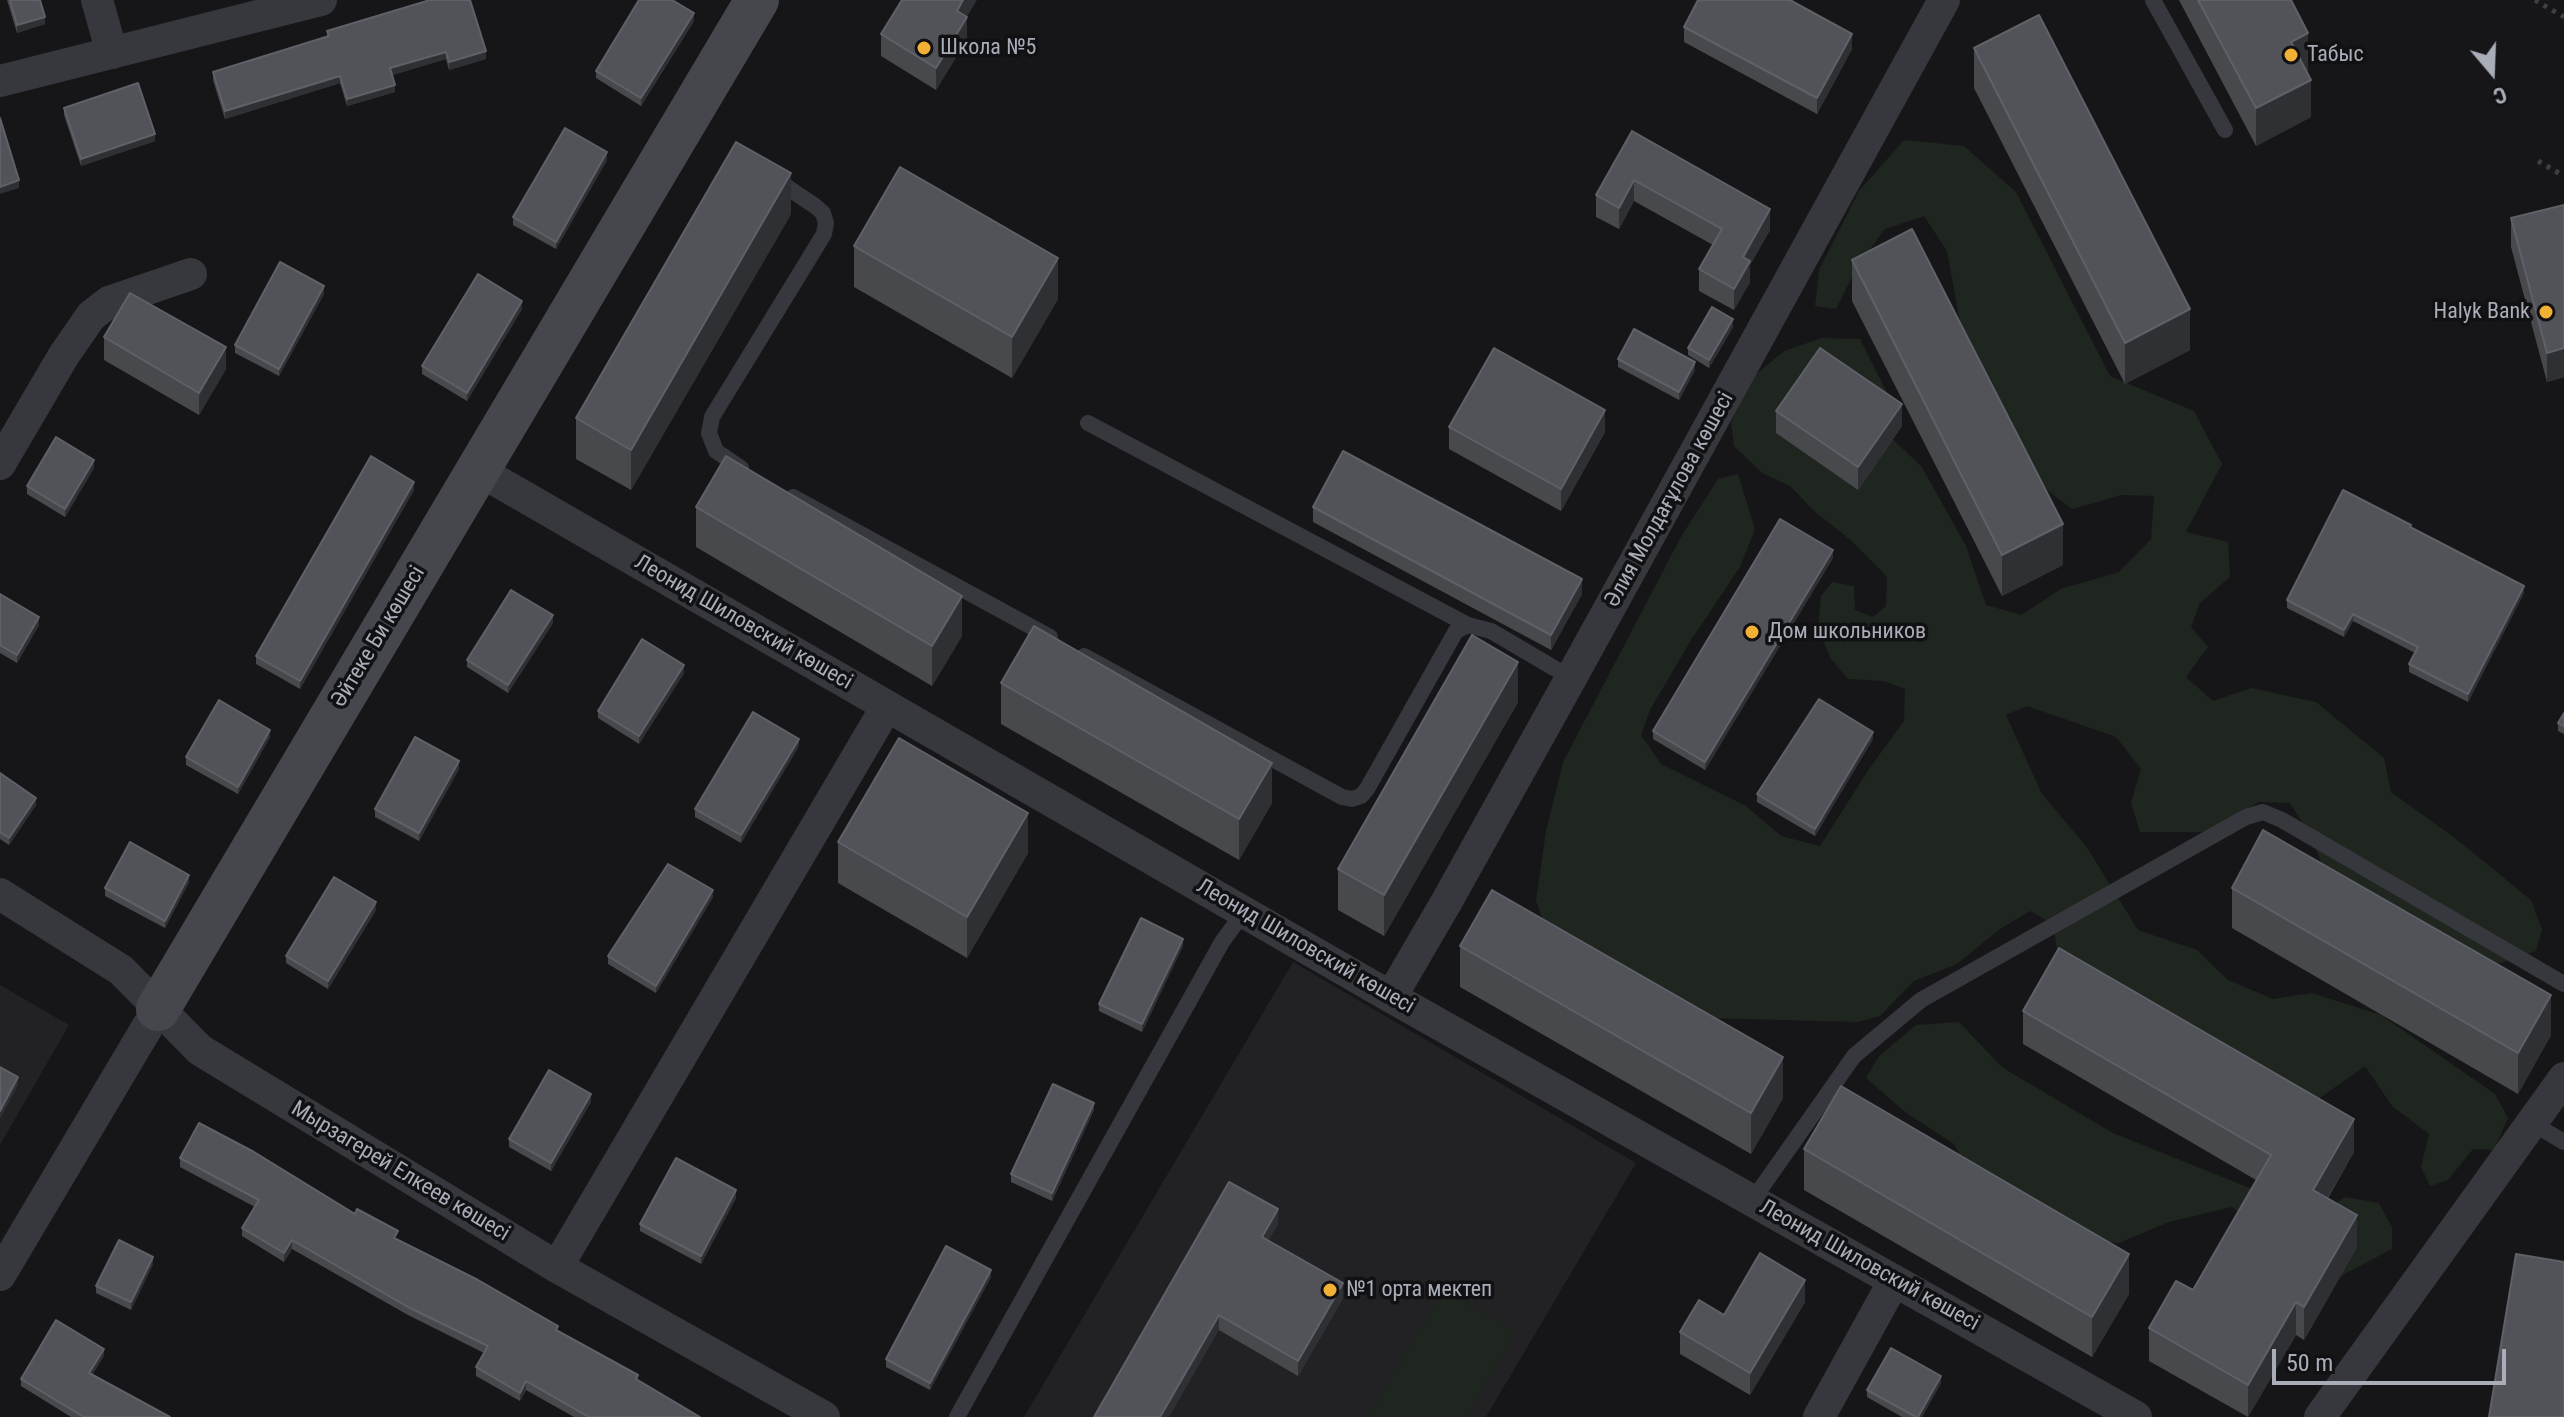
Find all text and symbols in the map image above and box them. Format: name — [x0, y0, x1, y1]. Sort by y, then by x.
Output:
north arrow — [2452, 32, 2532, 112]
place label: Школа №5 — [940, 35, 1036, 61]
marker: Школа №5 — [915, 39, 933, 57]
place label: Табыс — [2307, 42, 2364, 68]
marker: Табыс — [2282, 46, 2300, 64]
text: С — [2490, 81, 2510, 109]
place label: Halyk Bank — [2434, 299, 2530, 325]
marker: Halyk Bank — [2537, 303, 2555, 321]
street label: Әлия Молдағұлова көшесі — [1600, 388, 1740, 612]
street label: Леонид Шиловский көшесі — [629, 550, 857, 696]
street label: Әйтеке Би көшесі — [327, 562, 431, 712]
place label: Дом школьников — [1768, 619, 1926, 645]
marker: Дом школьников — [1743, 623, 1761, 641]
street label: Леонид Шиловский көшесі — [1191, 874, 1419, 1020]
street label: Мырзагерей Елкеев көшесі — [286, 1096, 514, 1248]
street label: Леонид Шиловский көшесі — [1755, 1195, 1983, 1337]
place label: №1 орта мектеп — [1346, 1277, 1492, 1303]
marker: №1 орта мектеп — [1321, 1281, 1339, 1299]
scale bar — [2276, 1333, 2510, 1383]
text: 50 m — [2286, 1349, 2333, 1377]

